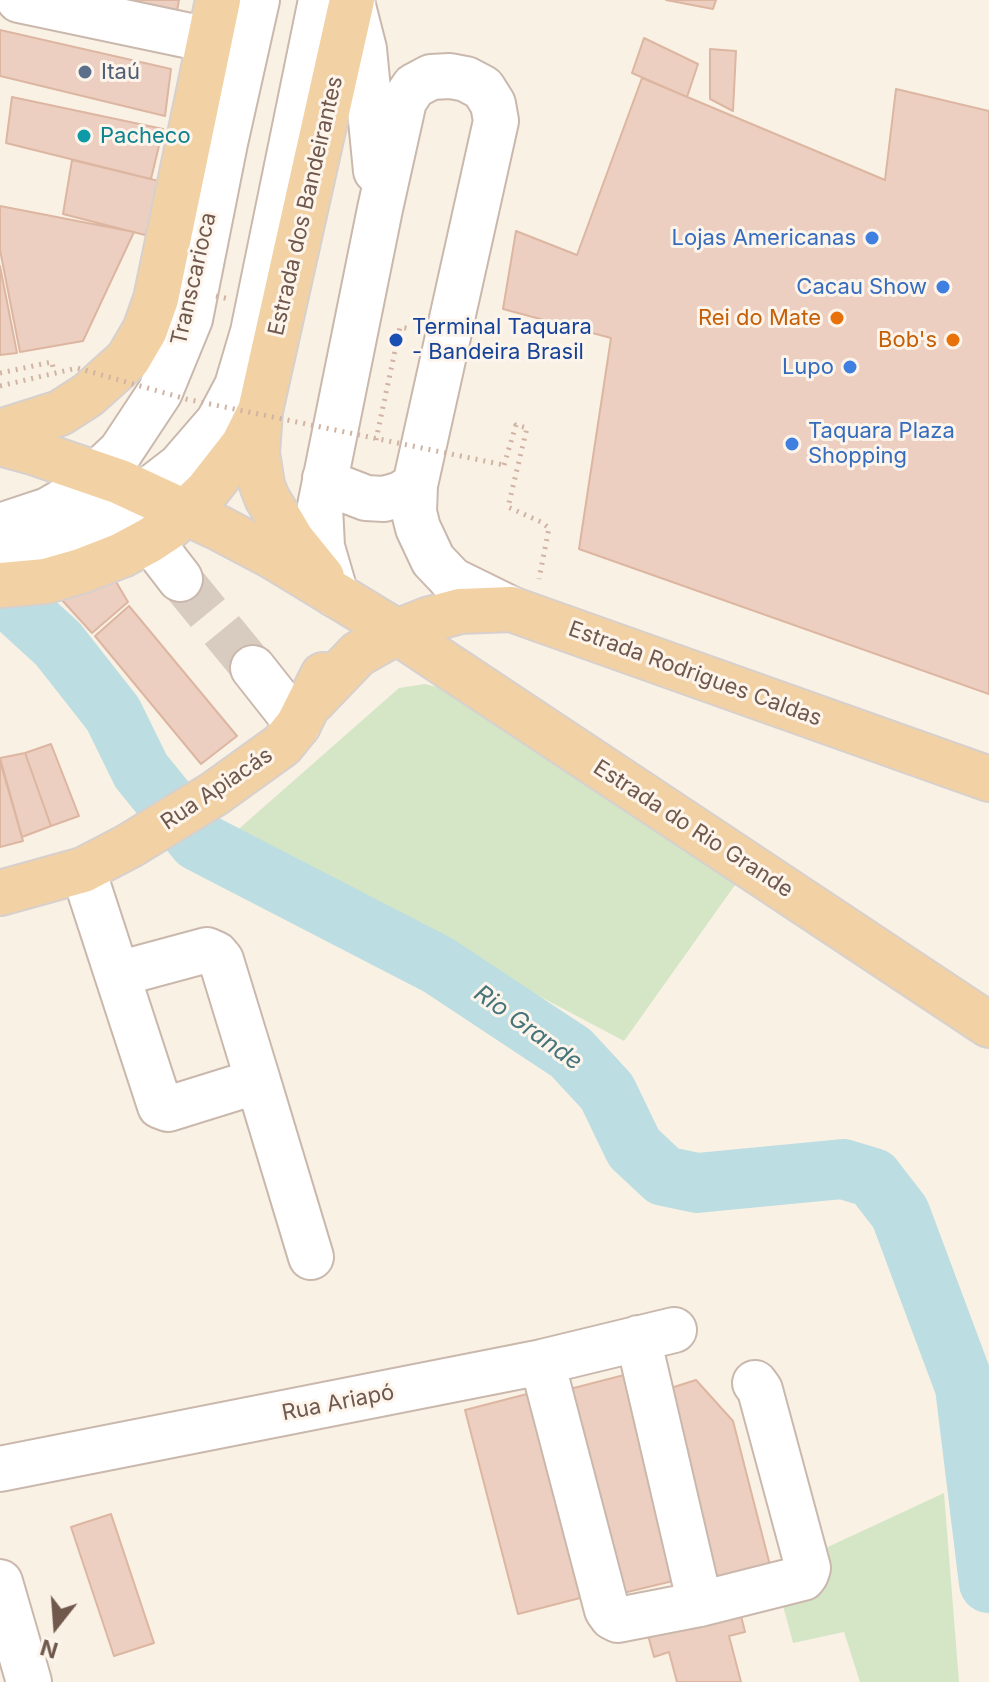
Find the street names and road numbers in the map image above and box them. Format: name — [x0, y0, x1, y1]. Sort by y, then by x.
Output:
street label: Estrada dos Bandeirantes — [263, 74, 349, 338]
street label: Transcarioca — [166, 210, 222, 348]
street label: Estrada Rodrigues Caldas — [565, 616, 825, 732]
street label: Rua Apiacás — [156, 742, 278, 836]
street label: Estrada do Rio Grande — [588, 755, 798, 903]
street label: Rua Ariapó — [280, 1379, 396, 1427]

